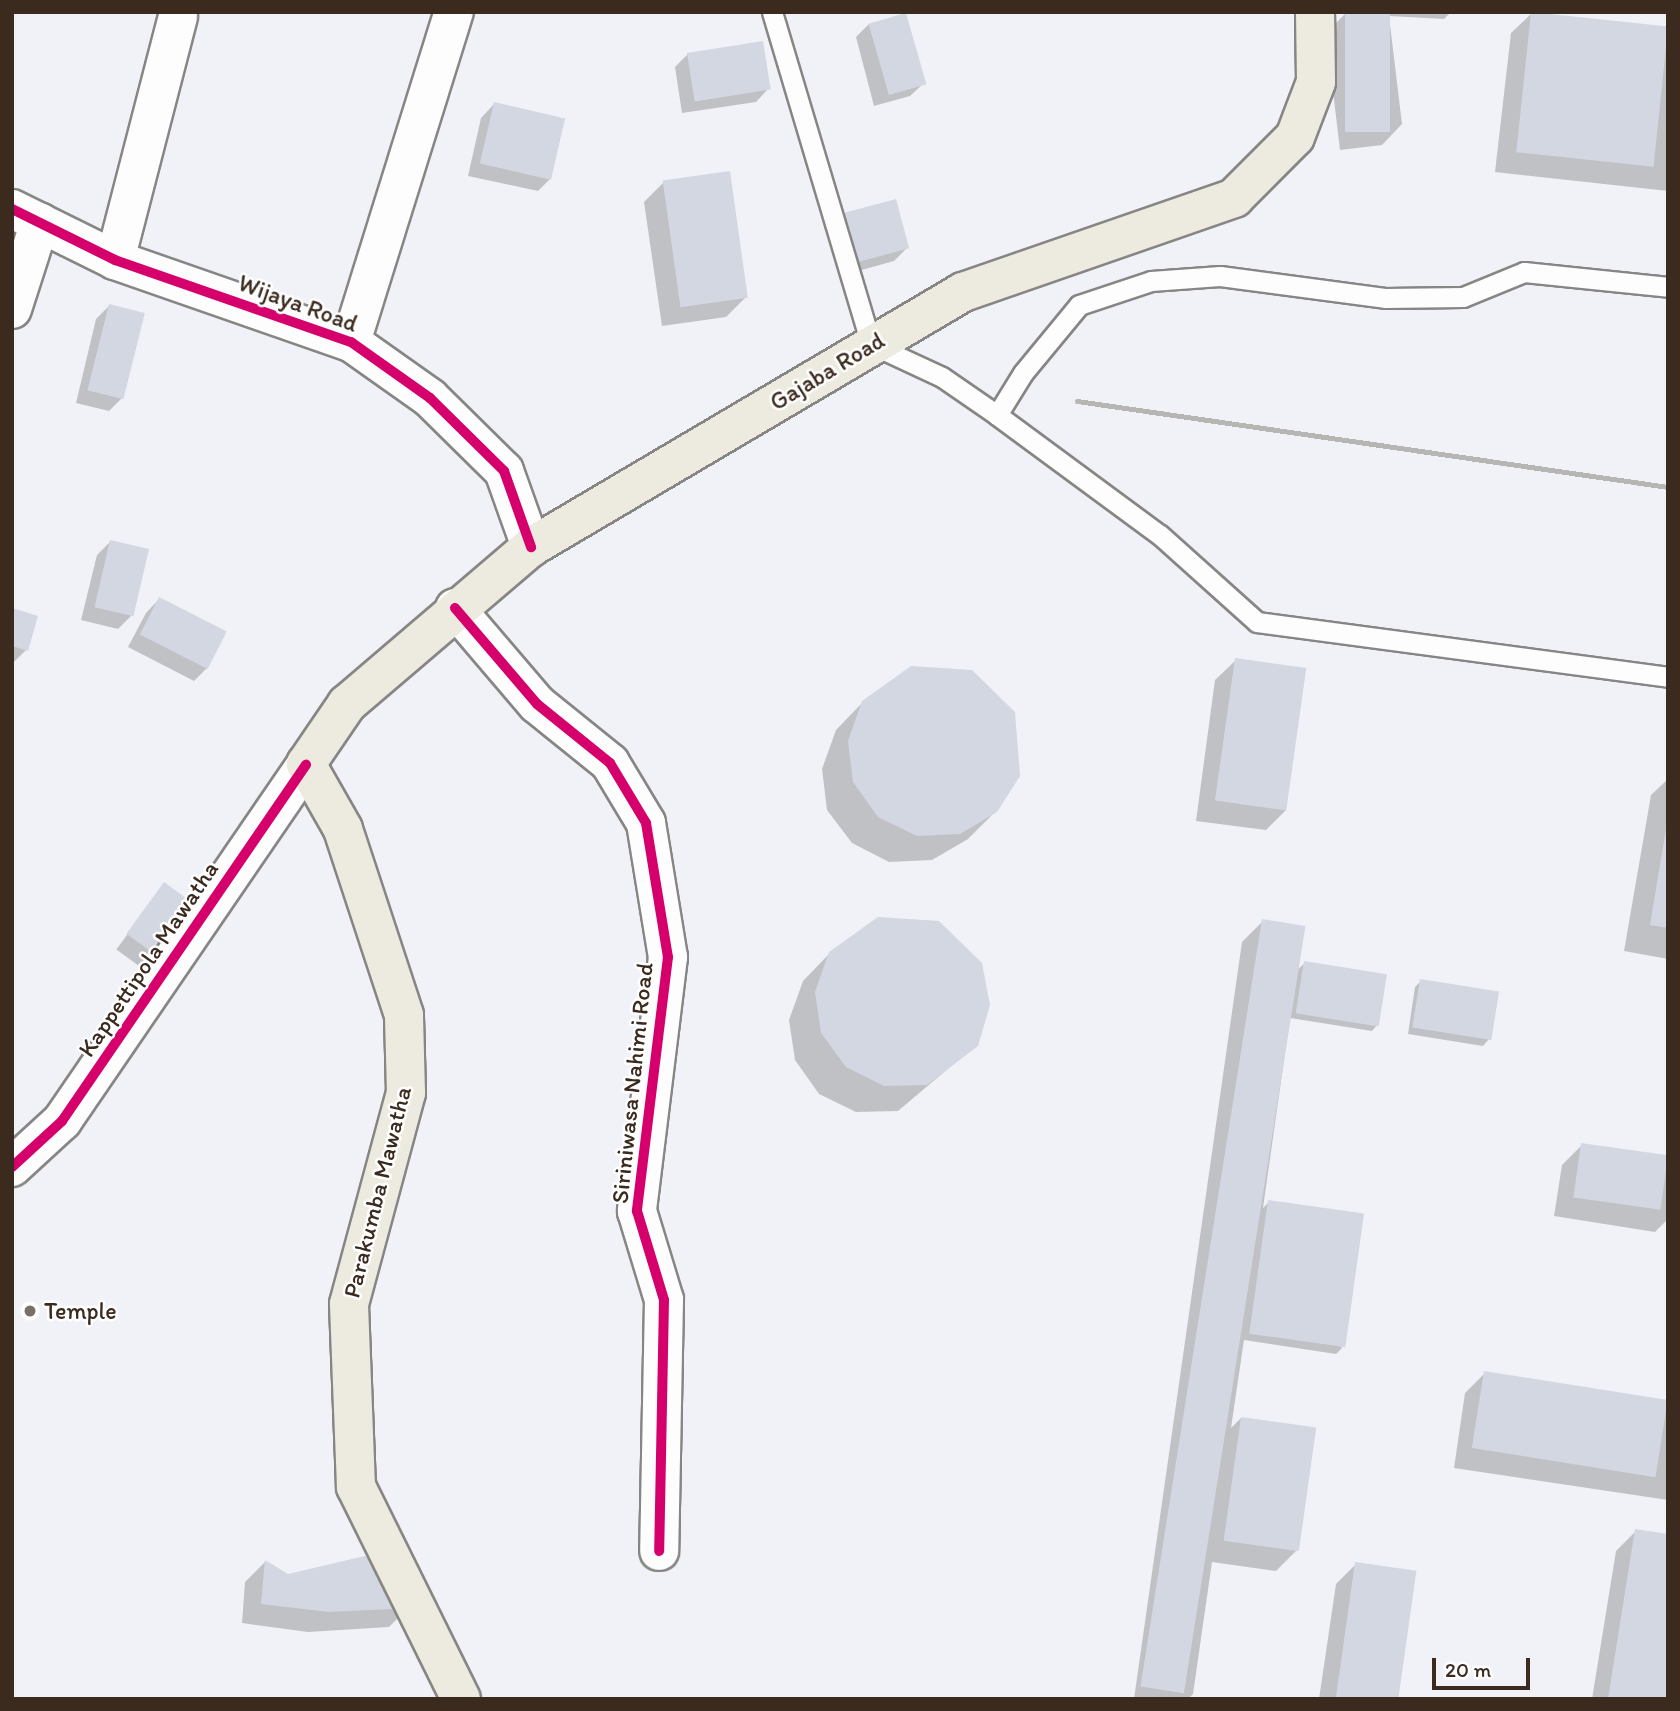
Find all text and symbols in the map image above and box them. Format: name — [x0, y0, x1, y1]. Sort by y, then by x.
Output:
street label: Wijaya Road — [234, 268, 362, 338]
street label: Gajaba Road — [764, 325, 890, 417]
street label: Kappettipola Mawatha — [72, 856, 224, 1062]
street label: Siriniwasa Nahimi Road — [605, 962, 659, 1204]
street label: Parakumba Mawatha — [337, 1083, 417, 1301]
place label: Temple — [44, 1297, 117, 1325]
marker: Temple — [22, 1303, 38, 1319]
scale bar — [1435, 1644, 1533, 1688]
text: 20 m — [1445, 1657, 1491, 1682]

